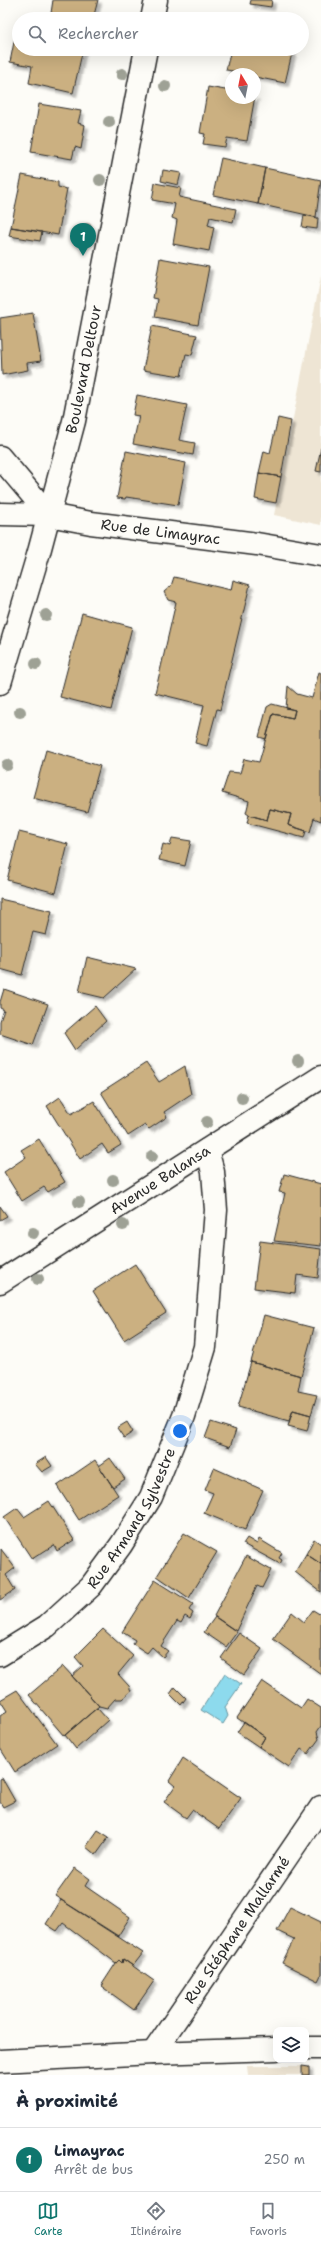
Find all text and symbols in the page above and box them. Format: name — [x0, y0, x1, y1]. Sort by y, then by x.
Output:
search box — [12, 12, 309, 56]
icon: search — [26, 23, 48, 45]
text: Rechercher — [58, 24, 139, 44]
north arrow — [225, 68, 261, 104]
pin: 1 — [70, 223, 96, 256]
street label: Boulevard Deltour — [61, 303, 106, 436]
street label: Rue de Limayrac — [100, 514, 222, 549]
street label: Avenue Balansa — [106, 1140, 215, 1219]
your location — [170, 1421, 190, 1441]
street label: Rue Armand Sylvestre — [82, 1445, 180, 1593]
street label: Rue Stéphane Mallarmé — [180, 1852, 294, 2008]
map controls — [273, 2027, 309, 2063]
button: layers — [273, 2027, 309, 2063]
text: À proximité — [16, 2090, 118, 2112]
text: Limayrac — [54, 2141, 125, 2161]
text: 1 — [26, 2151, 32, 2168]
text: 250 m — [264, 2151, 305, 2168]
text: Arrêt de bus — [54, 2161, 133, 2178]
tab: Carte — [34, 2200, 63, 2239]
tab: Itinéraire — [131, 2200, 182, 2239]
tab: Favoris — [250, 2200, 287, 2239]

